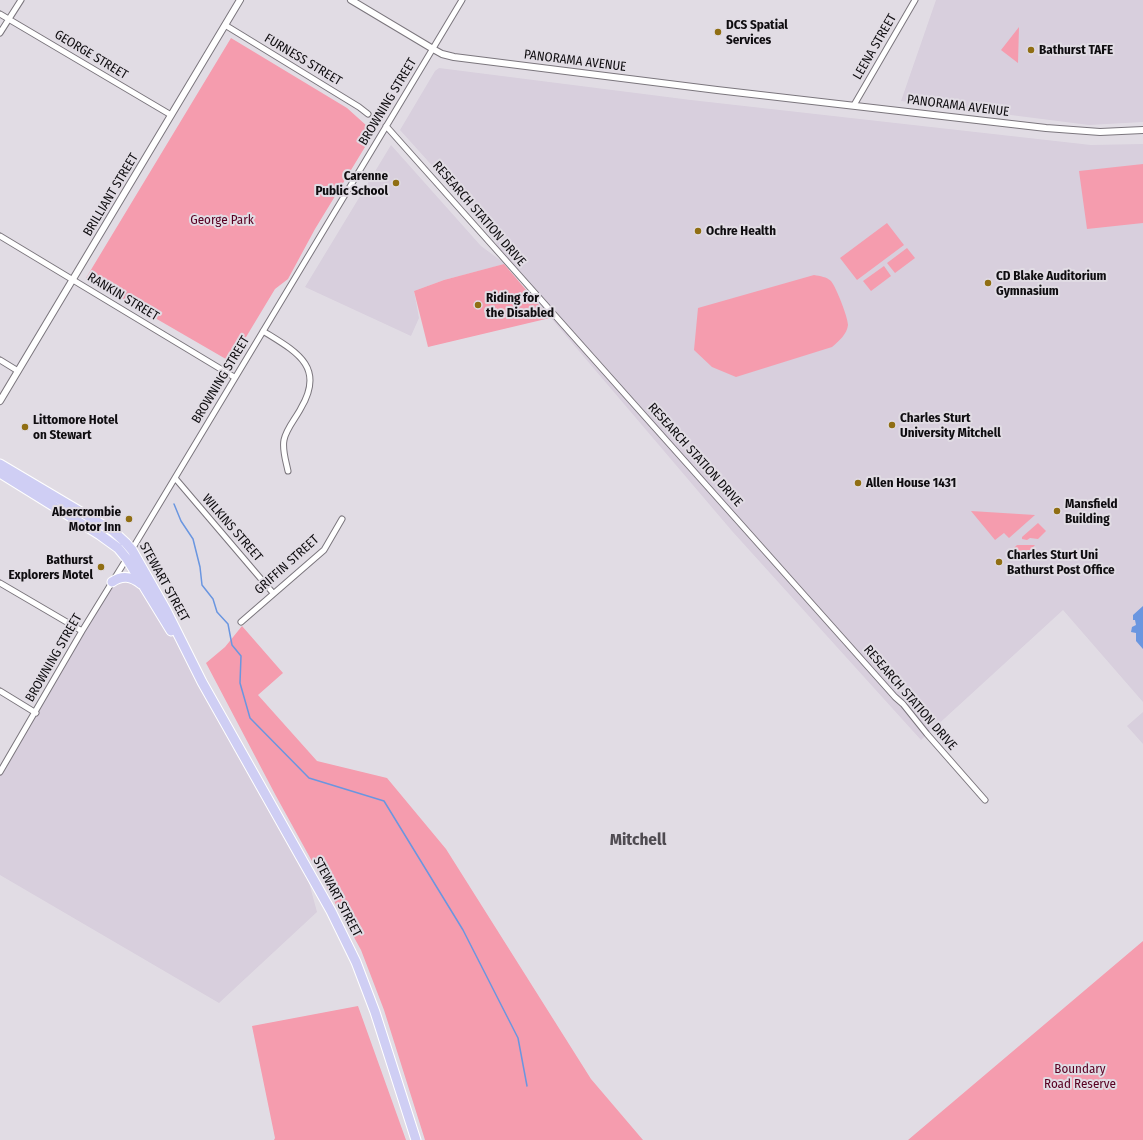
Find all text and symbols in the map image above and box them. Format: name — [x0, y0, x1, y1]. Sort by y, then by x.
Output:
street label: LEENA STREET — [850, 11, 900, 83]
place label: DCS Spatial Services — [726, 17, 788, 48]
street label: GEORGE STREET — [52, 27, 130, 83]
marker: DCS Spatial Services — [713, 27, 723, 37]
street label: FURNESS STREET — [261, 31, 345, 89]
place label: Bathurst TAFE — [1039, 42, 1113, 58]
marker: Bathurst TAFE — [1026, 45, 1036, 55]
street label: PANORAMA AVENUE — [523, 47, 627, 75]
street label: BROWNING STREET — [356, 55, 420, 149]
street label: PANORAMA AVENUE — [906, 92, 1010, 120]
street label: BRILLIANT STREET — [80, 151, 142, 239]
street label: RESEARCH STATION DRIVE — [429, 158, 529, 270]
place label: Carenne Public School — [315, 168, 388, 199]
marker: Carenne Public School — [391, 178, 401, 188]
park label: George Park — [190, 212, 254, 228]
place label: Ochre Health — [706, 223, 776, 239]
marker: Ochre Health — [693, 226, 703, 236]
place label: CD Blake Auditorium Gymnasium — [996, 268, 1107, 299]
street label: RANKIN STREET — [84, 270, 162, 324]
marker: CD Blake Auditorium Gymnasium — [983, 278, 993, 288]
place label: Riding for the Disabled — [486, 290, 554, 321]
marker: Riding for the Disabled — [473, 300, 483, 310]
street label: BROWNING STREET — [189, 333, 253, 427]
street label: RESEARCH STATION DRIVE — [644, 400, 746, 510]
place label: Charles Sturt University Mitchell — [900, 410, 1001, 441]
place label: Littomore Hotel on Stewart — [33, 412, 118, 443]
marker: Charles Sturt University Mitchell — [887, 420, 897, 430]
marker: Littomore Hotel on Stewart — [20, 422, 30, 432]
place label: Allen House 1431 — [866, 475, 956, 491]
marker: Allen House 1431 — [853, 478, 863, 488]
street label: WILKINS STREET — [199, 491, 265, 565]
place label: Mansfield Building — [1065, 496, 1118, 527]
place label: Abercrombie Motor Inn — [52, 504, 121, 535]
marker: Mansfield Building — [1052, 506, 1062, 516]
marker: Abercrombie Motor Inn — [124, 514, 134, 524]
street label: GRIFFIN STREET — [252, 532, 322, 598]
street label: STEWART STREET — [136, 540, 192, 624]
place label: Charles Sturt Uni Bathurst Post Office — [1007, 547, 1115, 578]
place label: Bathurst Explorers Motel — [8, 552, 93, 583]
marker: Charles Sturt Uni Bathurst Post Office — [994, 557, 1004, 567]
marker: Bathurst Explorers Motel — [96, 562, 106, 572]
street label: BROWNING STREET — [22, 611, 86, 705]
street label: RESEARCH STATION DRIVE — [860, 642, 960, 754]
district label: Mitchell — [610, 830, 666, 850]
street label: STEWART STREET — [309, 854, 365, 940]
park label: Boundary Road Reserve — [1044, 1061, 1116, 1092]

